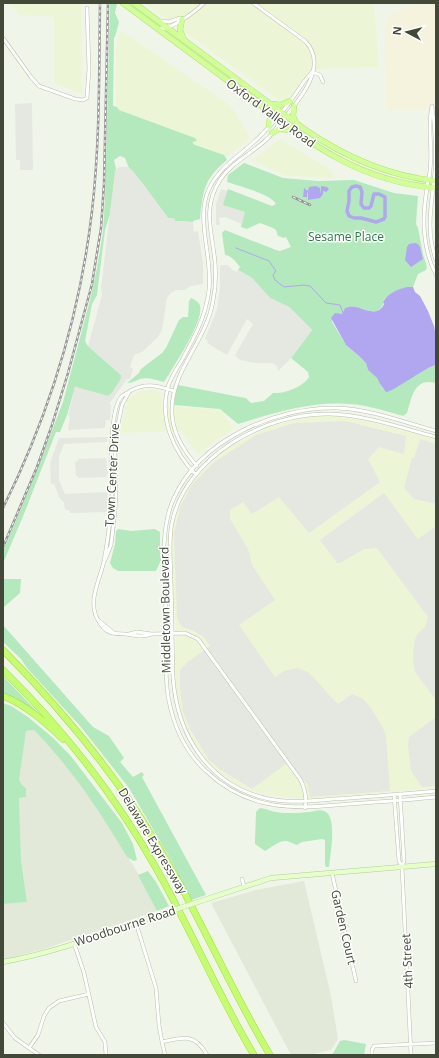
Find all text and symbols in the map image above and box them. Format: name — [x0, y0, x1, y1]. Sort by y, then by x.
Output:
north arrow — [387, 12, 427, 52]
text: N — [389, 25, 405, 36]
street label: Oxford Valley Road — [223, 75, 319, 151]
park label: Sesame Place — [308, 228, 384, 245]
street label: Town Center Drive — [101, 423, 123, 527]
street label: Middletown Boulevard — [155, 547, 175, 673]
street label: Delaware Expressway — [114, 785, 192, 898]
street label: Garden Court — [327, 888, 361, 966]
street label: Woodbourne Road — [72, 902, 178, 950]
street label: 4th Street — [397, 933, 417, 989]

